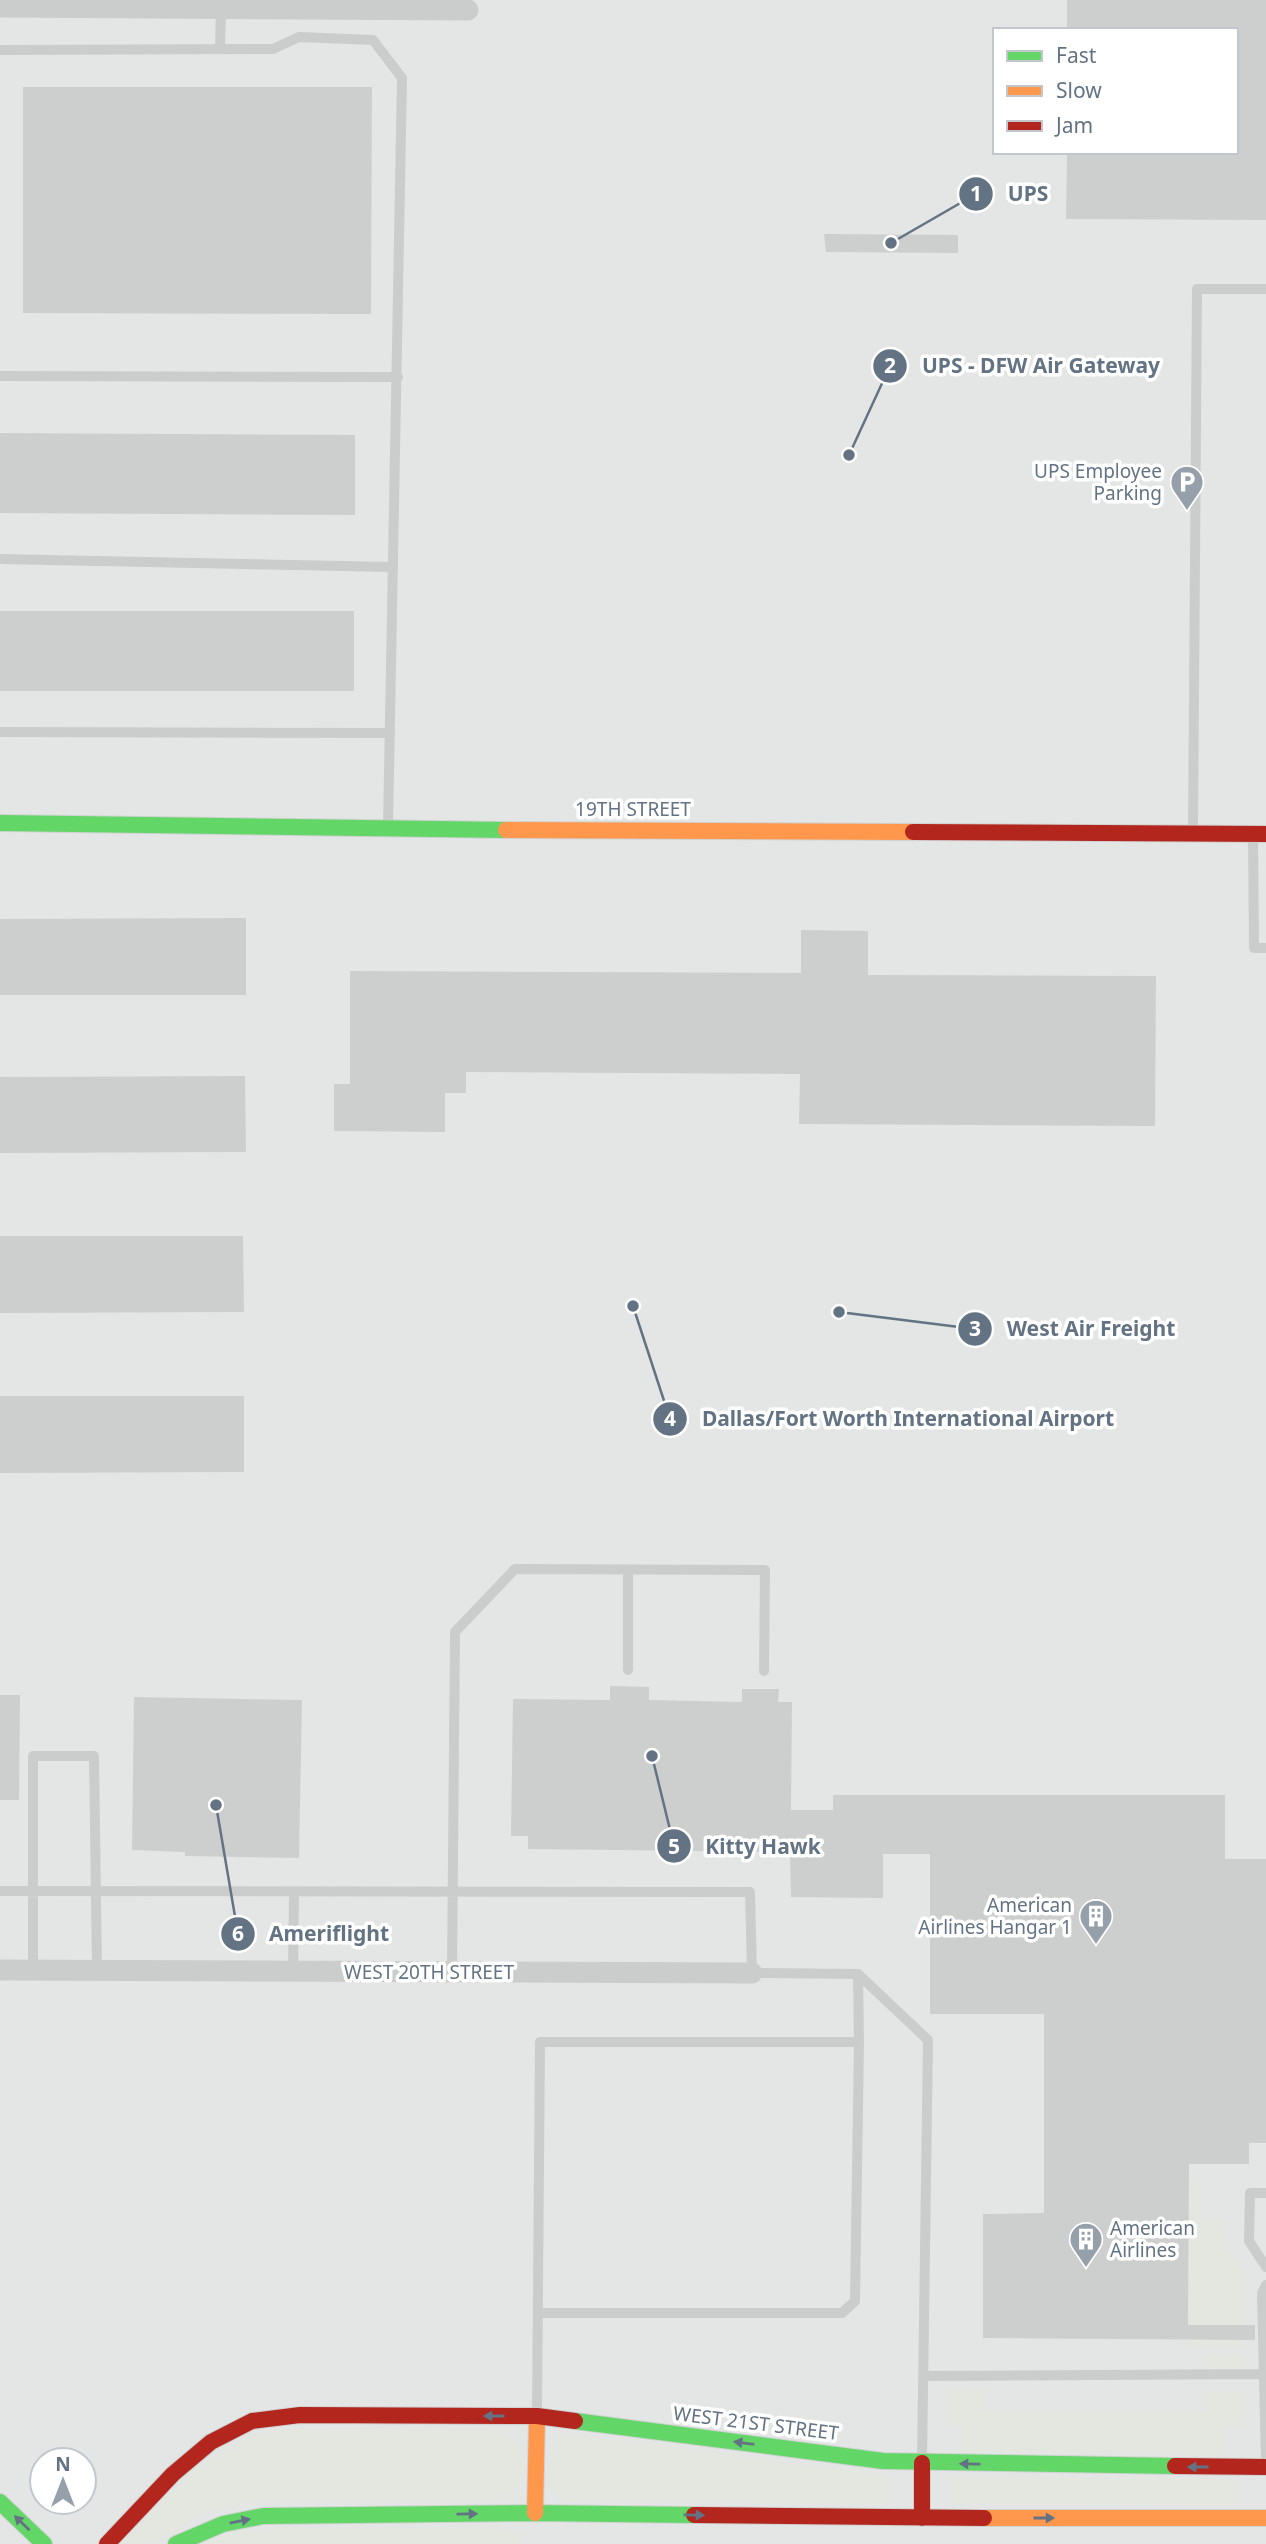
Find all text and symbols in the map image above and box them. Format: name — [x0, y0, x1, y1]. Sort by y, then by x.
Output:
legend — [993, 28, 1238, 154]
text: Fast — [1056, 41, 1097, 69]
text: Slow — [1056, 76, 1102, 104]
text: Jam — [1054, 111, 1093, 139]
callout: UPS — [959, 173, 1062, 215]
text: 1 — [970, 179, 982, 207]
text: UPS — [1008, 179, 1048, 207]
callout: UPS - DFW Air Gateway — [873, 345, 1174, 387]
text: 2 — [884, 351, 896, 379]
text: UPS - DFW Air Gateway — [922, 351, 1160, 379]
place label: UPS Employee Parking — [1034, 458, 1162, 506]
parking icon: UPS Employee Parking — [1168, 463, 1206, 512]
street label: 19TH STREET — [575, 796, 691, 822]
callout: West Air Freight — [957, 1308, 1189, 1350]
text: 3 — [969, 1314, 981, 1342]
text: West Air Freight — [1007, 1314, 1175, 1342]
callout: Dallas/Fort Worth International Airport — [653, 1398, 1128, 1440]
text: 4 — [664, 1404, 676, 1432]
text: Dallas/Fort Worth International Airport — [702, 1404, 1114, 1432]
callout: Kitty Hawk — [656, 1825, 835, 1867]
text: 5 — [668, 1832, 680, 1860]
text: Kitty Hawk — [705, 1832, 822, 1860]
place label: American Airlines Hangar 1 — [918, 1892, 1072, 1940]
building icon: American Airlines Hangar 1 — [1077, 1897, 1115, 1946]
callout: Ameriflight — [220, 1913, 403, 1955]
text: 6 — [232, 1919, 244, 1947]
text: Ameriflight — [269, 1919, 389, 1947]
street label: WEST 20TH STREET — [344, 1959, 514, 1985]
place label: American Airlines — [1110, 2215, 1195, 2263]
building icon: American Airlines — [1067, 2220, 1105, 2269]
street label: WEST 21ST STREET — [672, 2400, 841, 2446]
one-way arrow — [482, 2410, 504, 2422]
one-way arrow — [733, 2437, 755, 2448]
north arrow — [28, 2446, 98, 2516]
text: N — [55, 2451, 71, 2477]
one-way arrow — [959, 2459, 981, 2470]
one-way arrow — [1186, 2461, 1208, 2473]
one-way arrow — [456, 2508, 478, 2520]
one-way arrow — [683, 2509, 705, 2521]
one-way arrow — [1033, 2512, 1055, 2524]
one-way arrow — [13, 2515, 31, 2531]
one-way arrow — [229, 2515, 251, 2526]

